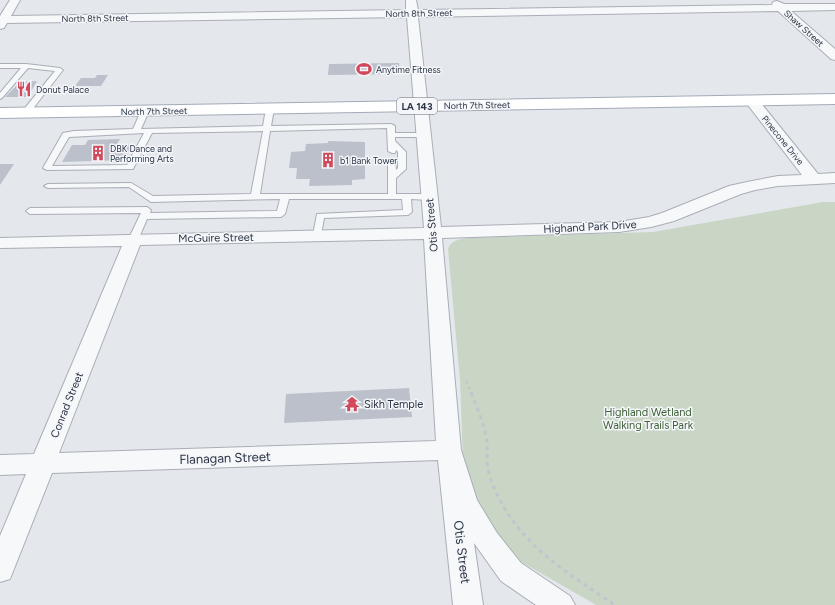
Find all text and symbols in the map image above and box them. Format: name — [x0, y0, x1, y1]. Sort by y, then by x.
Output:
street label: North 8th Street — [385, 7, 453, 19]
street label: Shaw Street — [782, 7, 827, 49]
street label: North 8th Street — [61, 12, 129, 24]
sports icon: Anytime Fitness — [355, 60, 373, 78]
place label: Anytime Fitness — [376, 64, 441, 75]
restaurant icon: Donut Palace — [15, 80, 33, 98]
place label: Donut Palace — [36, 84, 89, 95]
road number: LA 143 — [397, 98, 437, 114]
street label: North 7th Street — [444, 99, 511, 111]
street label: North 7th Street — [121, 105, 188, 117]
street label: Pinecone Drive — [760, 113, 806, 167]
place label: DBK Dance and Performing Arts — [110, 143, 174, 164]
building icon: DBK Dance and Performing Arts — [89, 144, 107, 162]
building icon: b1 Bank Tower — [319, 151, 337, 169]
place label: b1 Bank Tower — [340, 155, 397, 166]
street label: Otis Street — [423, 198, 441, 252]
street label: Highand Park Drive — [543, 218, 637, 236]
street label: McGuire Street — [178, 231, 254, 245]
street label: Conrad Street — [48, 370, 86, 440]
temple icon: Sikh Temple — [343, 395, 361, 413]
place label: Sikh Temple — [364, 398, 423, 411]
park label: Highland Wetland Walking Trails Park — [603, 406, 694, 432]
street label: Flanagan Street — [179, 449, 271, 467]
street label: Otis Street — [451, 519, 473, 585]

